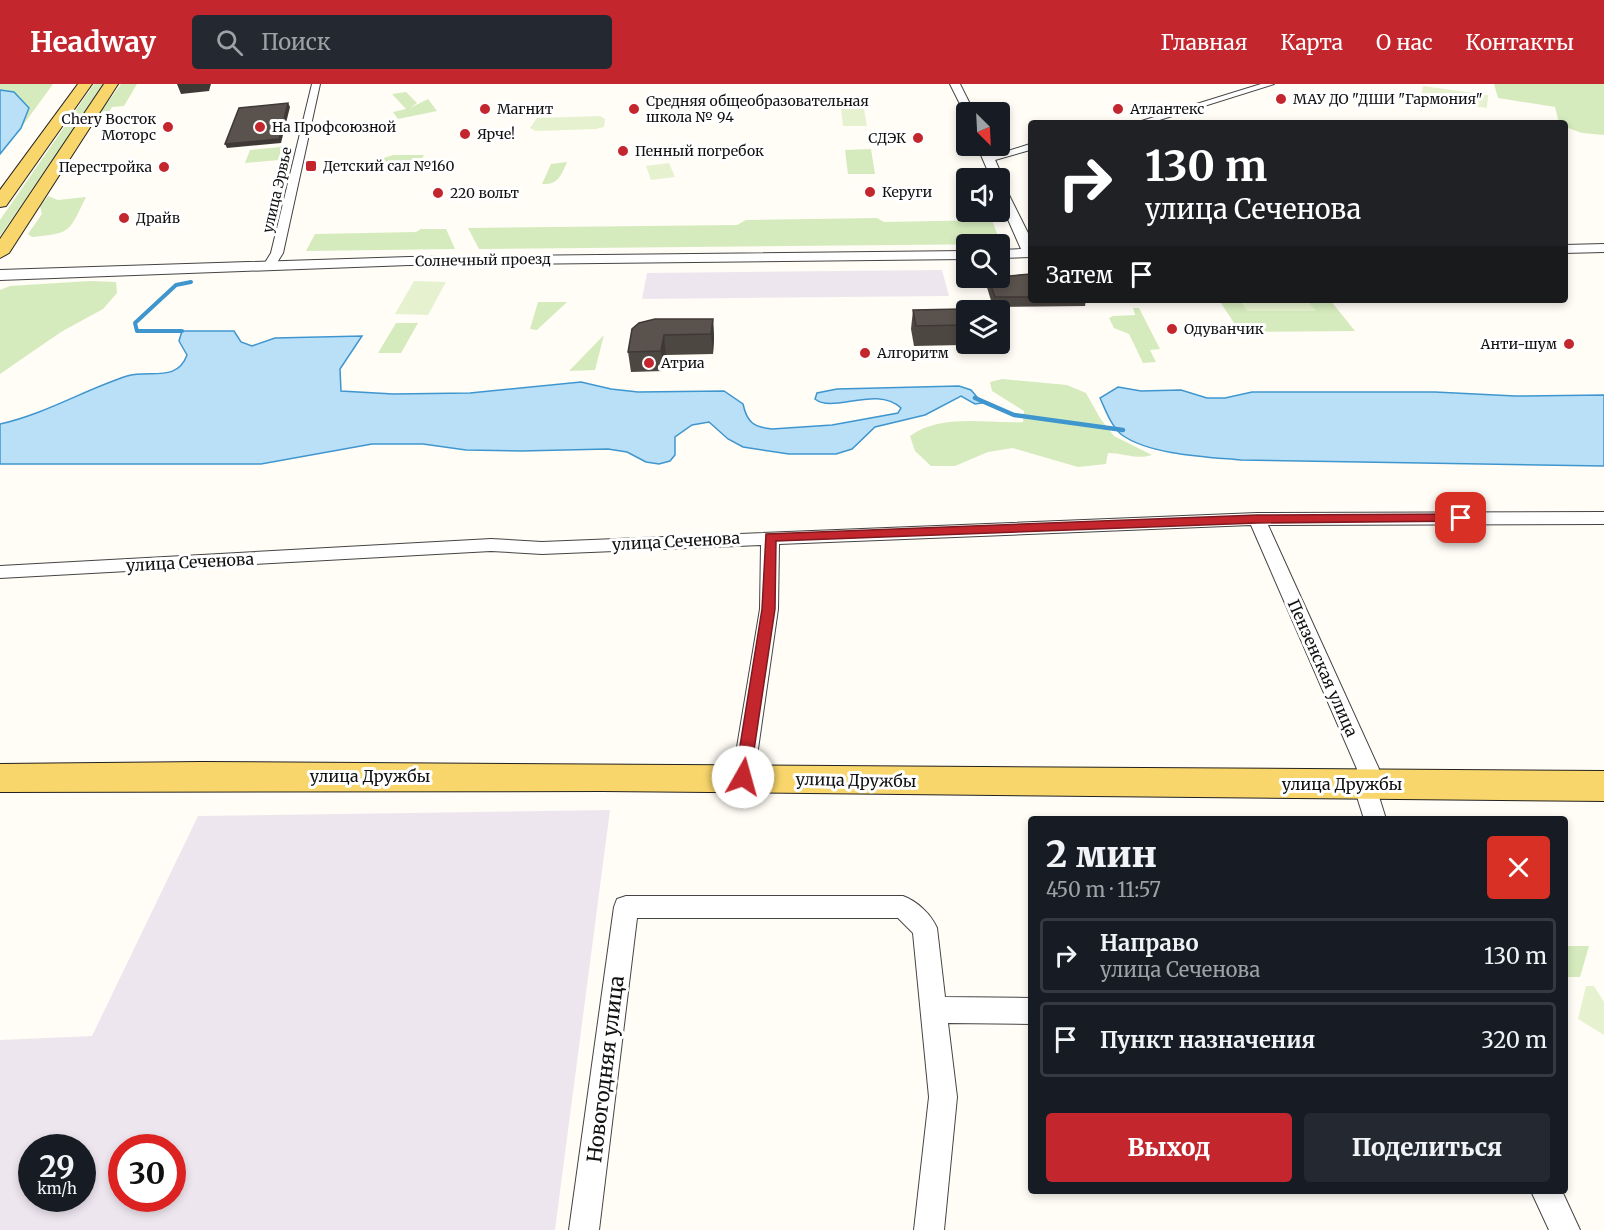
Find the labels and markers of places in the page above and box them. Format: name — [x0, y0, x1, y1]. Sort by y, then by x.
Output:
place label: МАУ ДО "ДШИ "Гармония" — [1293, 90, 1483, 108]
place label: Средняя общеобразовательная школа № 94 — [646, 92, 869, 126]
marker: МАУ ДО "ДШИ "Гармония" — [1274, 92, 1288, 106]
place label: Магнит — [497, 100, 554, 118]
place label: Атлантекс — [1129, 100, 1204, 118]
marker: Магнит — [478, 102, 492, 116]
marker: Средняя общеобразовательная школа № 94 — [627, 102, 641, 116]
marker: Атлантекс — [1111, 102, 1125, 116]
place label: Chery Восток Моторс — [62, 110, 156, 144]
place label: На Профсоюзной — [272, 118, 396, 136]
marker: Chery Восток Моторс — [161, 120, 175, 134]
marker: На Профсоюзной — [253, 120, 267, 134]
place label: Ярче! — [477, 125, 515, 143]
marker: Ярче! — [458, 127, 472, 141]
place label: СДЭК — [868, 129, 906, 147]
marker: СДЭК — [911, 131, 925, 145]
place label: Пенный погребок — [635, 142, 764, 160]
marker: Пенный погребок — [616, 144, 630, 158]
place label: Детский сал №160 — [323, 157, 454, 175]
place label: Перестройка — [59, 158, 152, 176]
marker: Детский сал №160 — [304, 159, 318, 173]
marker: Перестройка — [157, 160, 171, 174]
place label: Керуги — [882, 183, 933, 201]
place label: 220 вольт — [450, 184, 519, 202]
marker: Керуги — [863, 185, 877, 199]
marker: 220 вольт — [431, 186, 445, 200]
place label: Драйв — [136, 209, 180, 227]
marker: Драйв — [117, 211, 131, 225]
place label: Одуванчик — [1184, 320, 1264, 338]
marker: Одуванчик — [1165, 322, 1179, 336]
place label: Анти-шум — [1480, 335, 1558, 353]
marker: Анти-шум — [1562, 337, 1576, 351]
place label: Алгоритм — [876, 344, 950, 362]
marker: Алгоритм — [858, 346, 872, 360]
place label: Атриа — [660, 354, 705, 372]
marker: Атриа — [642, 356, 656, 370]
pin — [1435, 492, 1486, 543]

